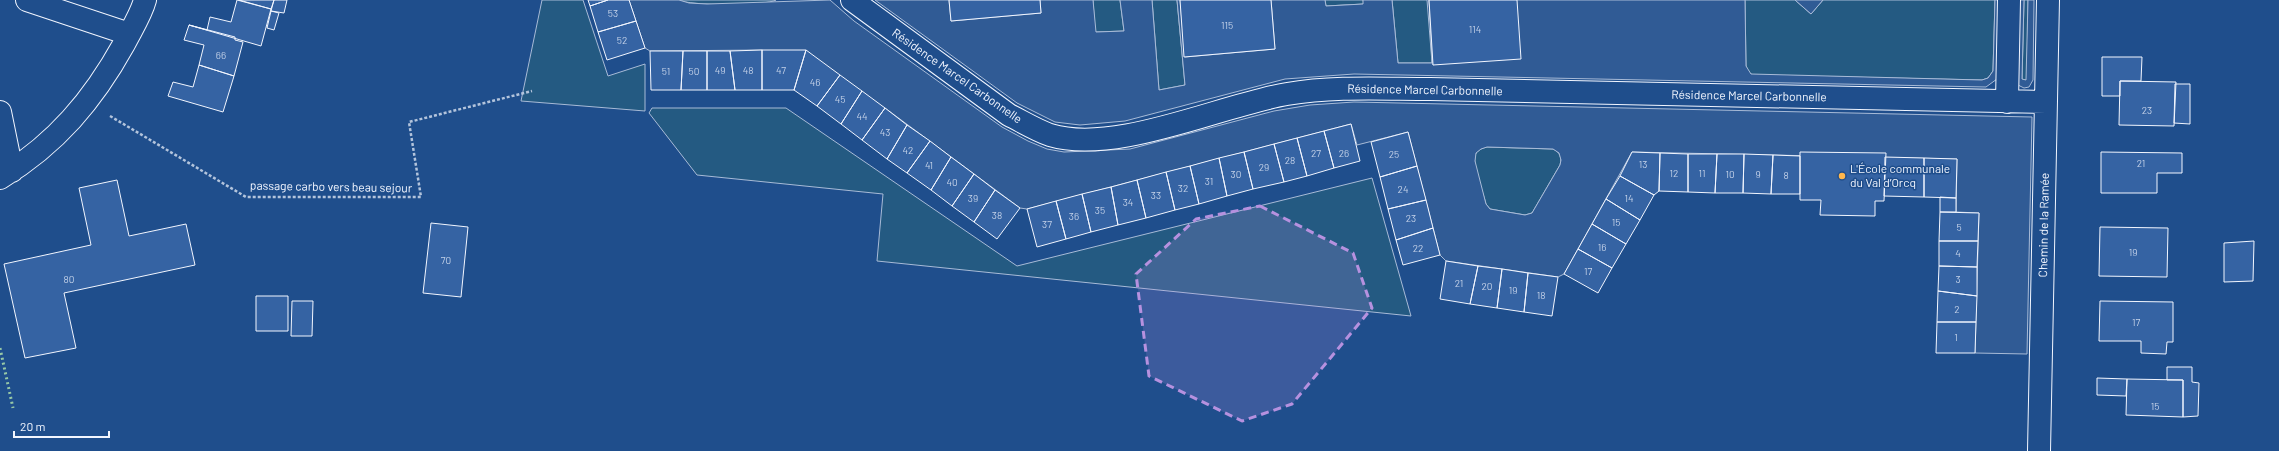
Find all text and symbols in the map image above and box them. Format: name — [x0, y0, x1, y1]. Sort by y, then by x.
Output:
house number: 53 — [608, 7, 618, 19]
house number: 115 — [1221, 19, 1233, 31]
house number: 114 — [1469, 23, 1481, 35]
street label: Résidence Marcel Carbonnelle — [890, 25, 1025, 125]
house number: 52 — [617, 34, 627, 46]
house number: 66 — [216, 49, 226, 61]
house number: 49 — [715, 64, 725, 76]
house number: 48 — [743, 64, 753, 76]
house number: 47 — [776, 64, 786, 76]
house number: 51 — [662, 65, 670, 77]
house number: 50 — [689, 65, 699, 77]
house number: 46 — [810, 76, 820, 88]
street label: Résidence Marcel Carbonnelle — [1347, 81, 1503, 97]
street label: Résidence Marcel Carbonnelle — [1671, 87, 1827, 103]
house number: 45 — [835, 93, 845, 105]
house number: 23 — [2142, 104, 2152, 116]
house number: 44 — [856, 110, 868, 122]
house number: 43 — [880, 126, 890, 138]
house number: 42 — [903, 144, 913, 156]
house number: 27 — [1311, 147, 1321, 159]
house number: 26 — [1339, 147, 1349, 159]
house number: 25 — [1389, 148, 1399, 160]
house number: 28 — [1285, 154, 1295, 166]
house number: 21 — [2137, 157, 2145, 169]
house number: 13 — [1639, 158, 1647, 170]
house number: 41 — [925, 159, 933, 171]
house number: 29 — [1259, 161, 1269, 173]
place label: L'École communale du Val d’Orcq — [1850, 161, 1950, 189]
house number: 12 — [1670, 167, 1678, 179]
house number: 11 — [1698, 167, 1706, 179]
house number: 30 — [1231, 168, 1241, 180]
house number: 10 — [1725, 168, 1735, 180]
house number: 9 — [1755, 168, 1761, 180]
house number: 8 — [1783, 169, 1789, 181]
marker: L'École communale du Val d’Orcq — [1837, 171, 1847, 181]
street label: Chemin de la Ramée — [2035, 173, 2051, 277]
house number: 31 — [1205, 175, 1213, 187]
house number: 40 — [946, 176, 958, 188]
street label: passage carbo vers beau sejour — [250, 178, 413, 194]
house number: 32 — [1178, 182, 1188, 194]
house number: 24 — [1398, 183, 1408, 195]
house number: 33 — [1151, 189, 1161, 201]
house number: 39 — [968, 192, 978, 204]
house number: 14 — [1624, 192, 1634, 204]
house number: 34 — [1123, 196, 1133, 208]
house number: 35 — [1095, 204, 1105, 216]
house number: 38 — [992, 209, 1002, 221]
house number: 36 — [1069, 210, 1079, 222]
house number: 23 — [1406, 212, 1416, 224]
house number: 15 — [1612, 216, 1620, 228]
house number: 37 — [1042, 218, 1052, 230]
house number: 5 — [1956, 221, 1962, 233]
house number: 16 — [1598, 241, 1606, 253]
house number: 22 — [1413, 242, 1423, 254]
house number: 19 — [2129, 246, 2137, 258]
house number: 4 — [1955, 247, 1961, 259]
house number: 70 — [441, 254, 451, 266]
house number: 17 — [1584, 265, 1592, 277]
house number: 80 — [64, 273, 74, 285]
house number: 3 — [1955, 273, 1961, 285]
house number: 21 — [1455, 277, 1463, 289]
house number: 20 — [1481, 280, 1493, 292]
house number: 19 — [1509, 284, 1517, 296]
house number: 18 — [1537, 289, 1545, 301]
house number: 2 — [1954, 303, 1960, 315]
house number: 17 — [2132, 316, 2140, 328]
house number: 1 — [1954, 331, 1958, 343]
house number: 15 — [2151, 400, 2159, 412]
scale bar — [14, 413, 109, 439]
text: 20 m — [20, 419, 46, 433]

